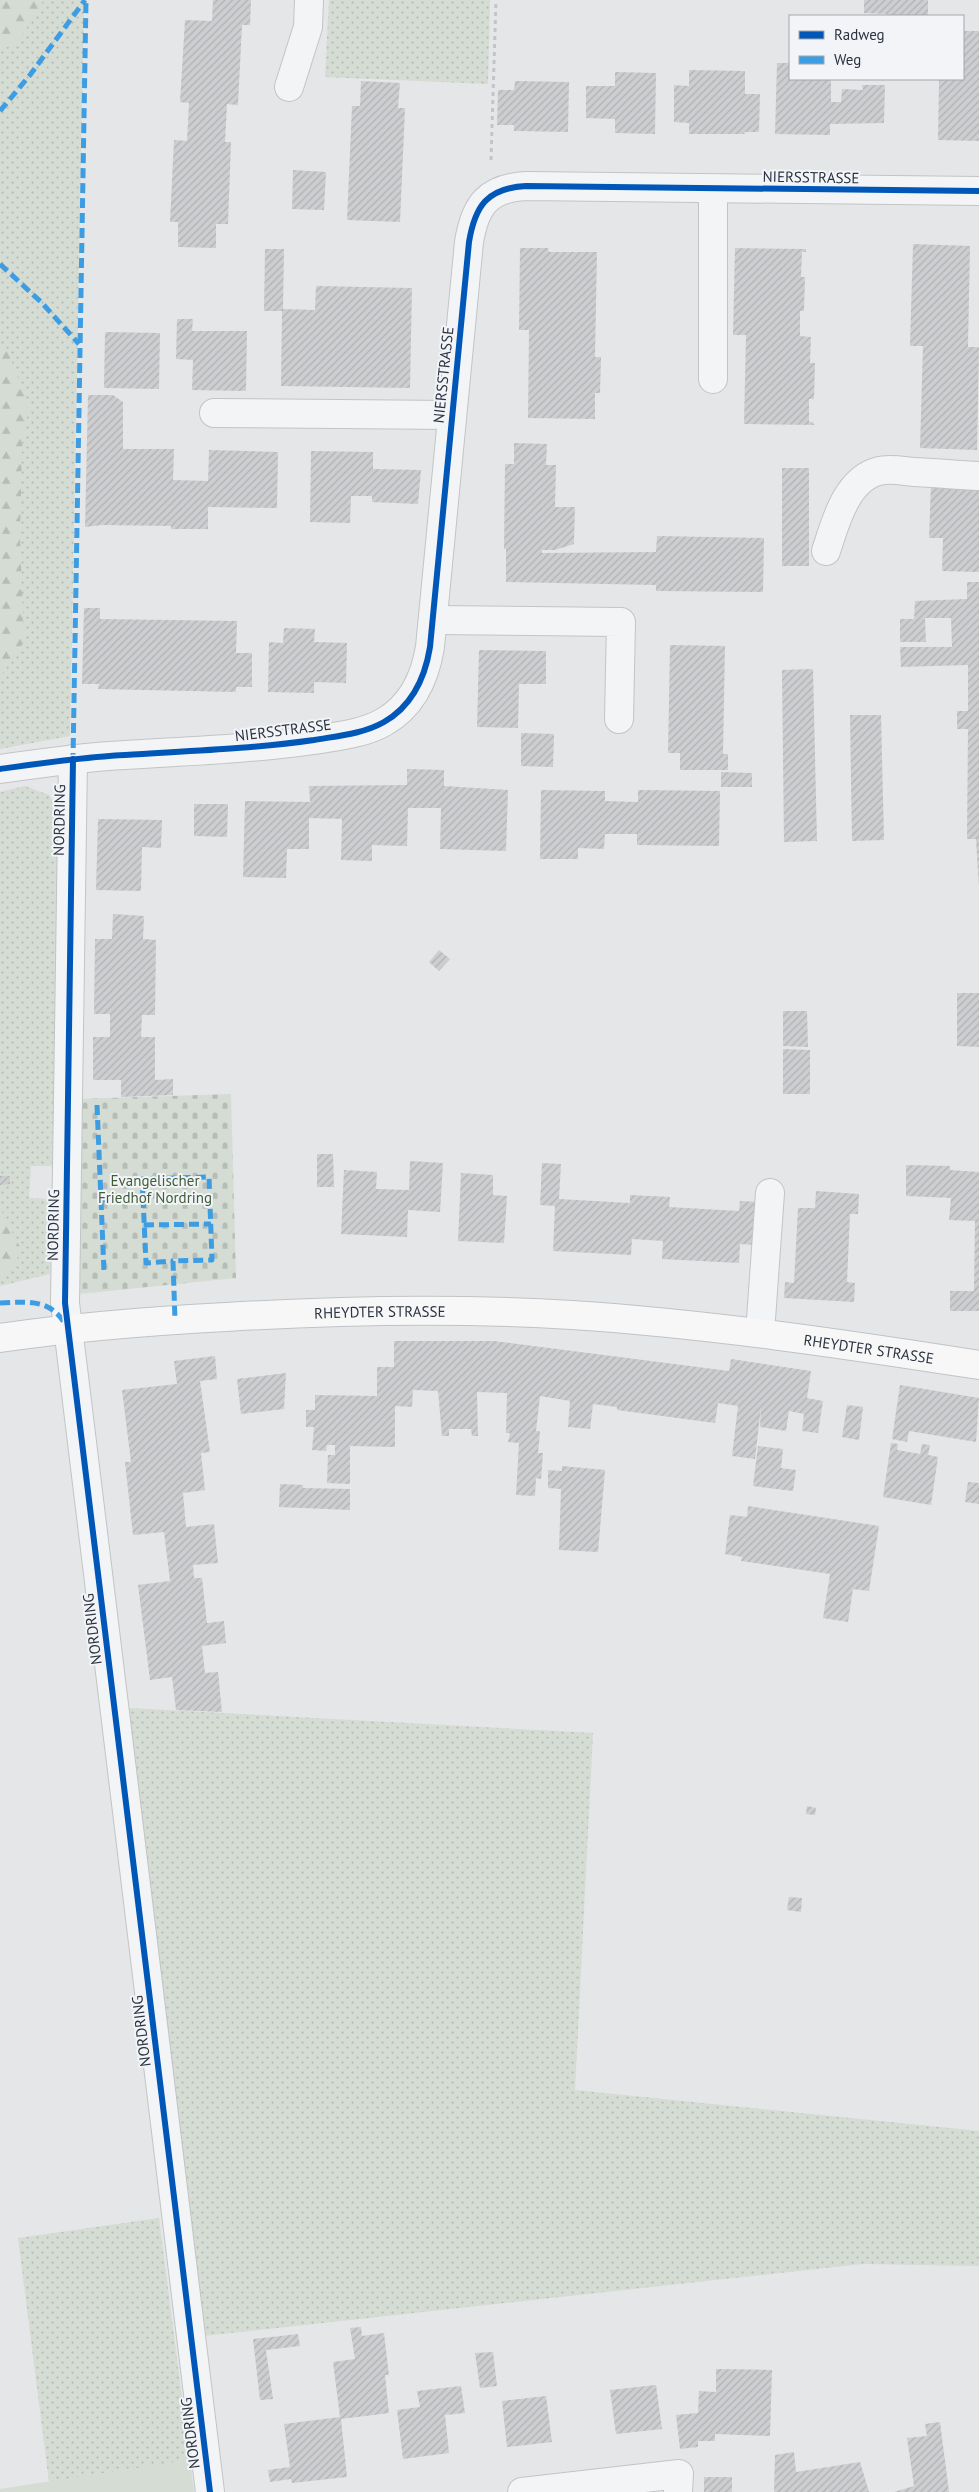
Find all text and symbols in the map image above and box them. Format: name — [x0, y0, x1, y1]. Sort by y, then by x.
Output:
legend — [789, 15, 964, 80]
text: Radweg — [834, 25, 885, 44]
text: Weg — [834, 50, 861, 69]
street label: NIERSSTRASSE — [762, 167, 860, 187]
street label: NIERSSTRASSE — [428, 326, 458, 424]
street label: NIERSSTRASSE — [234, 715, 332, 745]
street label: NORDRING — [49, 784, 69, 856]
park label: Evangelischer Friedhof Nordring — [98, 1171, 212, 1207]
street label: NORDRING — [43, 1189, 63, 1261]
street label: RHEYDTER STRASSE — [314, 1301, 446, 1322]
street label: RHEYDTER STRASSE — [802, 1330, 935, 1367]
street label: NORDRING — [78, 1592, 106, 1666]
street label: NORDRING — [127, 1994, 155, 2068]
street label: NORDRING — [176, 2396, 204, 2470]

